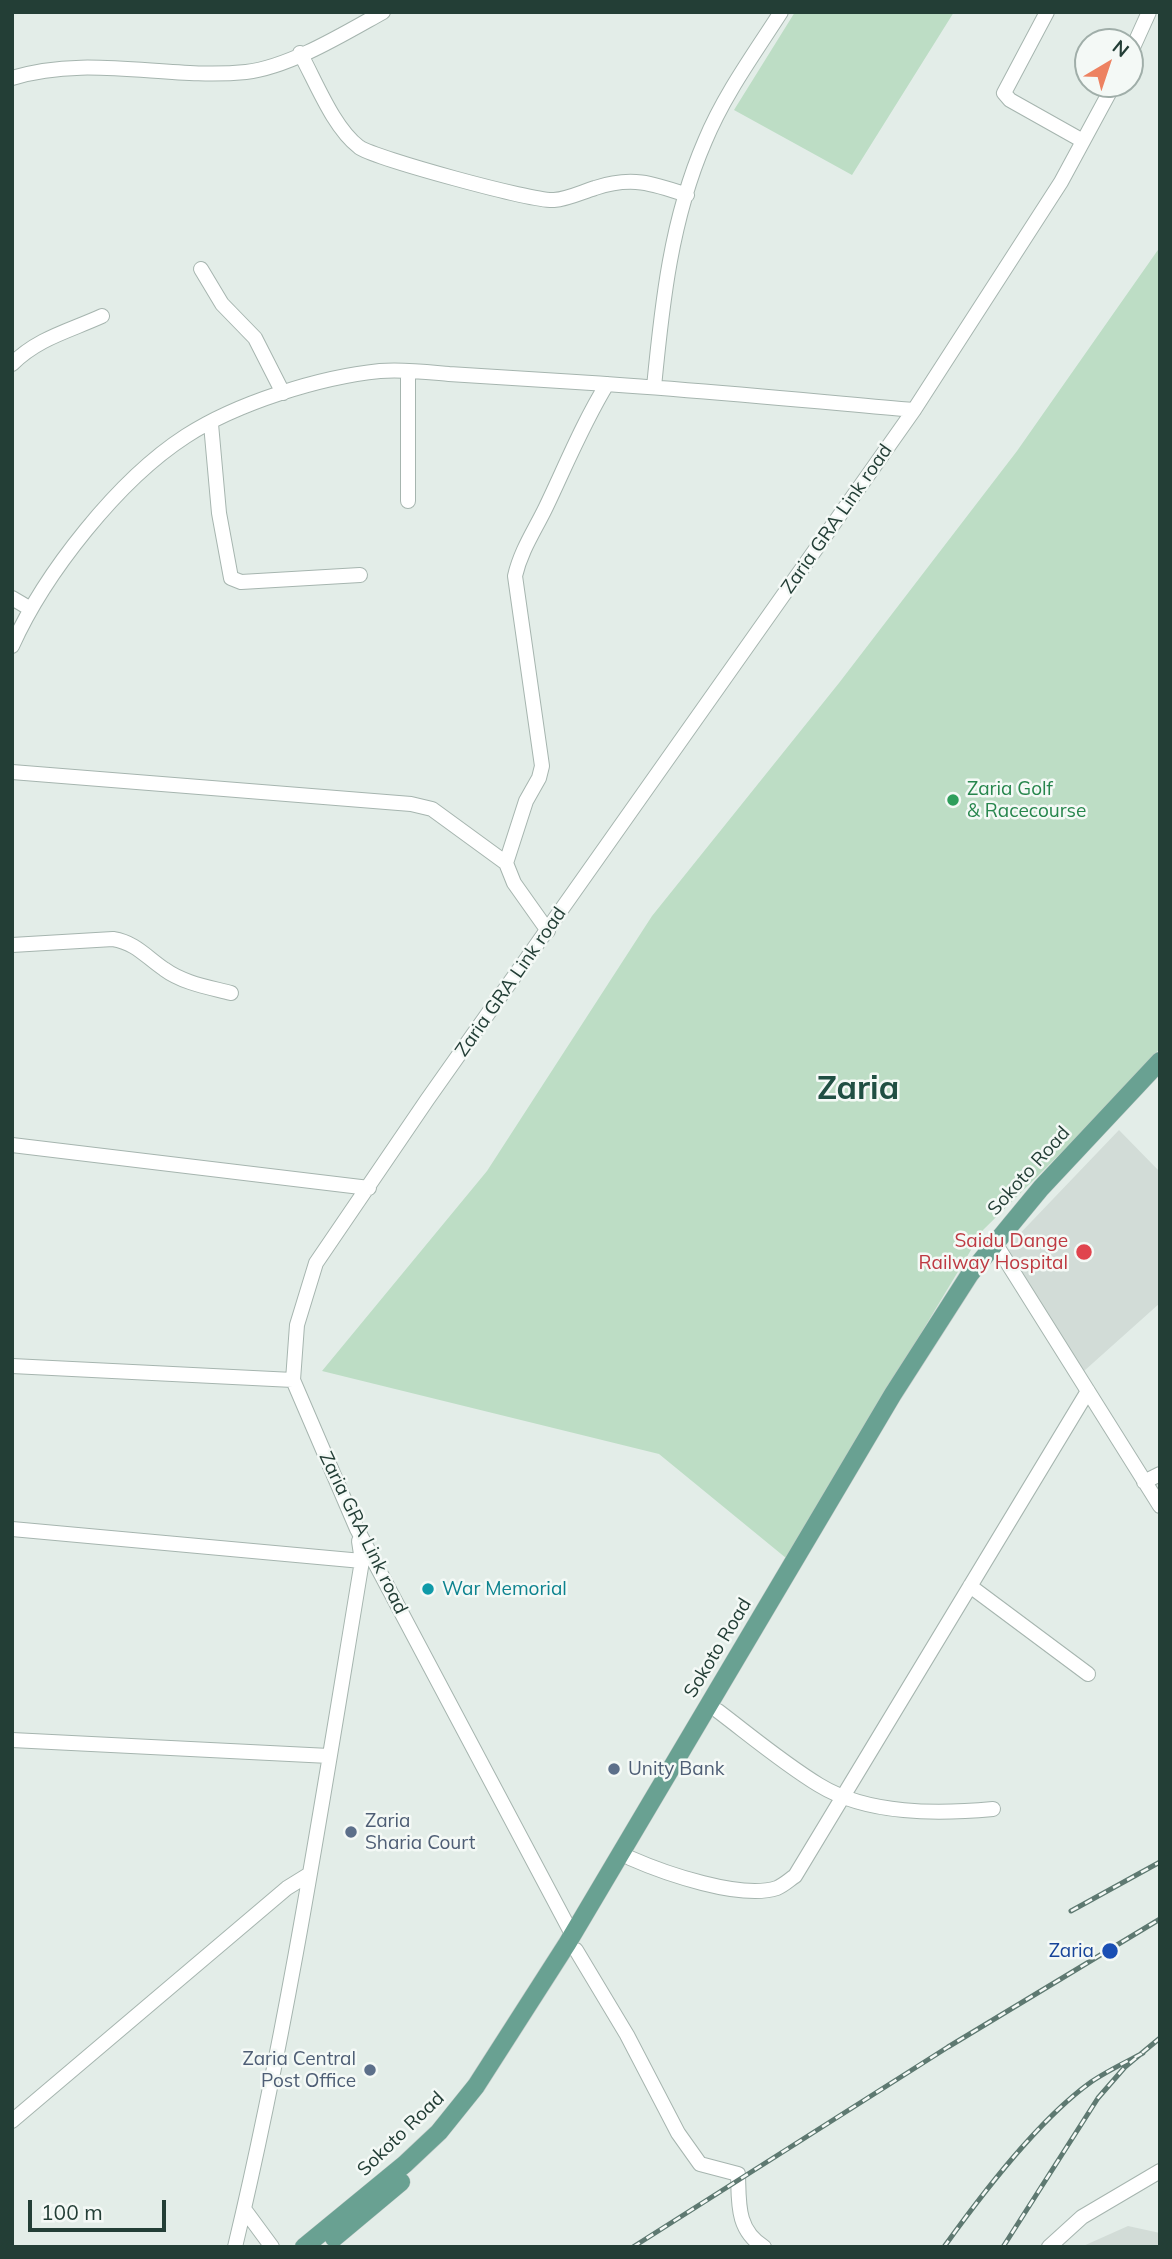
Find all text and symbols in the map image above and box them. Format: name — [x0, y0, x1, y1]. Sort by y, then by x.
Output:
north arrow — [1074, 28, 1144, 98]
text: N — [1108, 34, 1134, 62]
street label: Zaria GRA Link road — [777, 440, 897, 598]
place label: Zaria Golf & Racecourse — [967, 778, 1086, 822]
marker: Zaria Golf & Racecourse — [945, 792, 961, 808]
street label: Zaria GRA Link road — [451, 903, 571, 1061]
district label: Zaria — [817, 1069, 899, 1109]
street label: Sokoto Road — [983, 1122, 1075, 1220]
place label: Saidu Dange Railway Hospital — [918, 1230, 1068, 1274]
marker: Saidu Dange Railway Hospital — [1074, 1242, 1094, 1262]
street label: Zaria GRA Link road — [314, 1448, 412, 1618]
place label: War Memorial — [442, 1578, 567, 1600]
marker: War Memorial — [420, 1581, 436, 1597]
street label: Sokoto Road — [679, 1594, 757, 1702]
place label: Unity Bank — [628, 1758, 725, 1780]
marker: Unity Bank — [606, 1761, 622, 1777]
place label: Zaria Sharia Court — [365, 1810, 475, 1854]
marker: Zaria Sharia Court — [343, 1824, 359, 1840]
place label: Zaria — [1049, 1940, 1094, 1962]
marker: Zaria — [1100, 1941, 1120, 1961]
place label: Zaria Central Post Office — [243, 2048, 356, 2092]
marker: Zaria Central Post Office — [362, 2062, 378, 2078]
street label: Sokoto Road — [353, 2087, 449, 2181]
scale bar — [32, 2186, 170, 2230]
text: 100 m — [41, 2199, 103, 2225]

